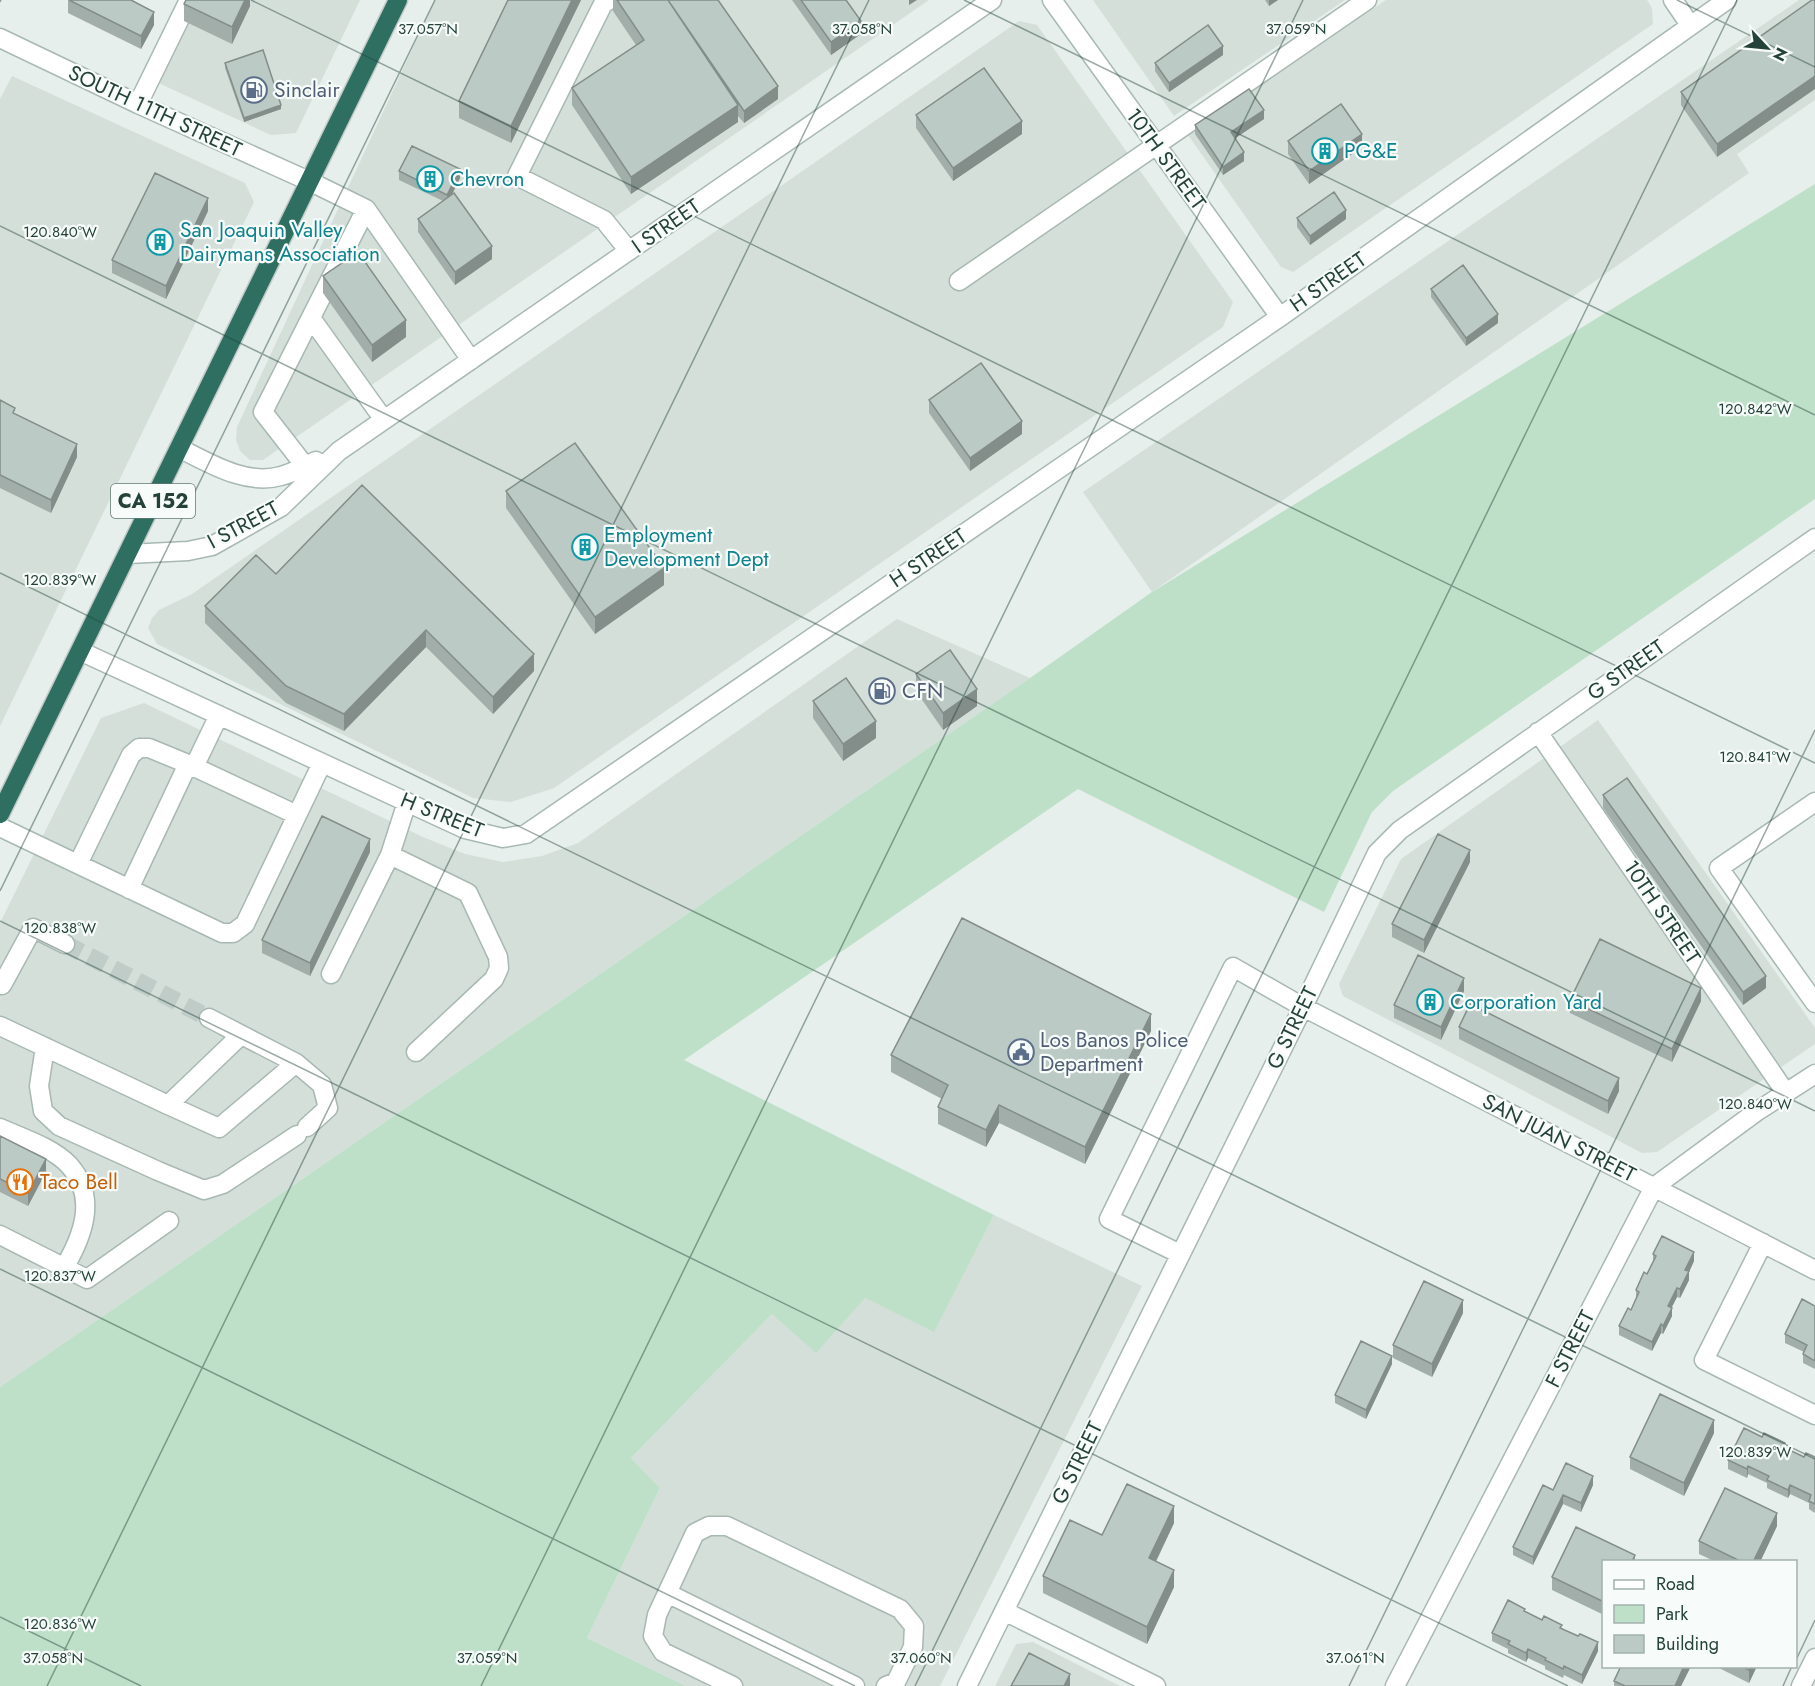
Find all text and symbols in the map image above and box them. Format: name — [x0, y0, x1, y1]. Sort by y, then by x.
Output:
text: 37.057°N — [398, 18, 458, 40]
text: 37.058°N — [832, 18, 892, 40]
text: 37.059°N — [1266, 18, 1326, 40]
north arrow — [1737, 18, 1797, 78]
text: N — [1767, 44, 1793, 65]
street label: SOUTH 11TH STREET — [63, 58, 247, 164]
fuel station icon: Sinclair — [239, 75, 269, 105]
place label: Sinclair — [274, 75, 340, 105]
street label: 10TH STREET — [1119, 102, 1213, 216]
building icon: PG&E — [1310, 136, 1340, 166]
place label: PG&E — [1344, 136, 1398, 166]
building icon: Chevron — [415, 164, 445, 194]
place label: Chevron — [450, 164, 525, 194]
street label: I STREET — [626, 191, 706, 260]
place label: San Joaquin Valley Dairymans Association — [180, 215, 380, 269]
text: 120.840°W — [23, 221, 97, 243]
building icon: San Joaquin Valley Dairymans Association — [145, 227, 175, 257]
street label: H STREET — [1284, 245, 1373, 319]
text: 120.842°W — [1718, 398, 1792, 420]
road number: CA 152 — [111, 484, 195, 518]
street label: I STREET — [202, 493, 284, 556]
place label: Employment Development Dept — [604, 520, 768, 574]
street label: H STREET — [883, 521, 973, 595]
building icon: Employment Development Dept — [570, 532, 600, 562]
text: 120.839°W — [24, 569, 97, 591]
street label: G STREET — [1581, 632, 1671, 708]
fuel station icon: CFN — [867, 676, 897, 706]
place label: CFN — [902, 676, 943, 706]
text: 120.841°W — [1719, 746, 1791, 768]
street label: H STREET — [396, 785, 488, 845]
street label: 10TH STREET — [1616, 854, 1708, 970]
text: 120.838°W — [24, 917, 96, 939]
street label: G STREET — [1259, 981, 1325, 1074]
building icon: Corporation Yard — [1415, 987, 1445, 1017]
place label: Corporation Yard — [1450, 987, 1602, 1017]
place label: Los Banos Police Department — [1040, 1025, 1188, 1079]
public building icon: Los Banos Police Department — [1006, 1037, 1036, 1067]
street label: SAN JUAN STREET — [1477, 1086, 1641, 1190]
text: 120.840°W — [1718, 1093, 1792, 1115]
restaurant icon: Taco Bell — [5, 1167, 35, 1197]
place label: Taco Bell — [40, 1167, 118, 1197]
text: 120.837°W — [24, 1265, 96, 1287]
street label: F STREET — [1538, 1305, 1602, 1393]
street label: G STREET — [1044, 1416, 1110, 1509]
text: 120.839°W — [1719, 1441, 1792, 1463]
legend — [1602, 1560, 1797, 1668]
text: Road — [1656, 1571, 1695, 1597]
text: Park — [1656, 1601, 1688, 1627]
text: 120.836°W — [24, 1613, 97, 1635]
text: Building — [1656, 1631, 1719, 1657]
text: 37.058°N — [23, 1647, 83, 1669]
text: 37.059°N — [457, 1647, 517, 1669]
text: 37.060°N — [890, 1647, 952, 1669]
text: 37.061°N — [1325, 1647, 1385, 1669]

